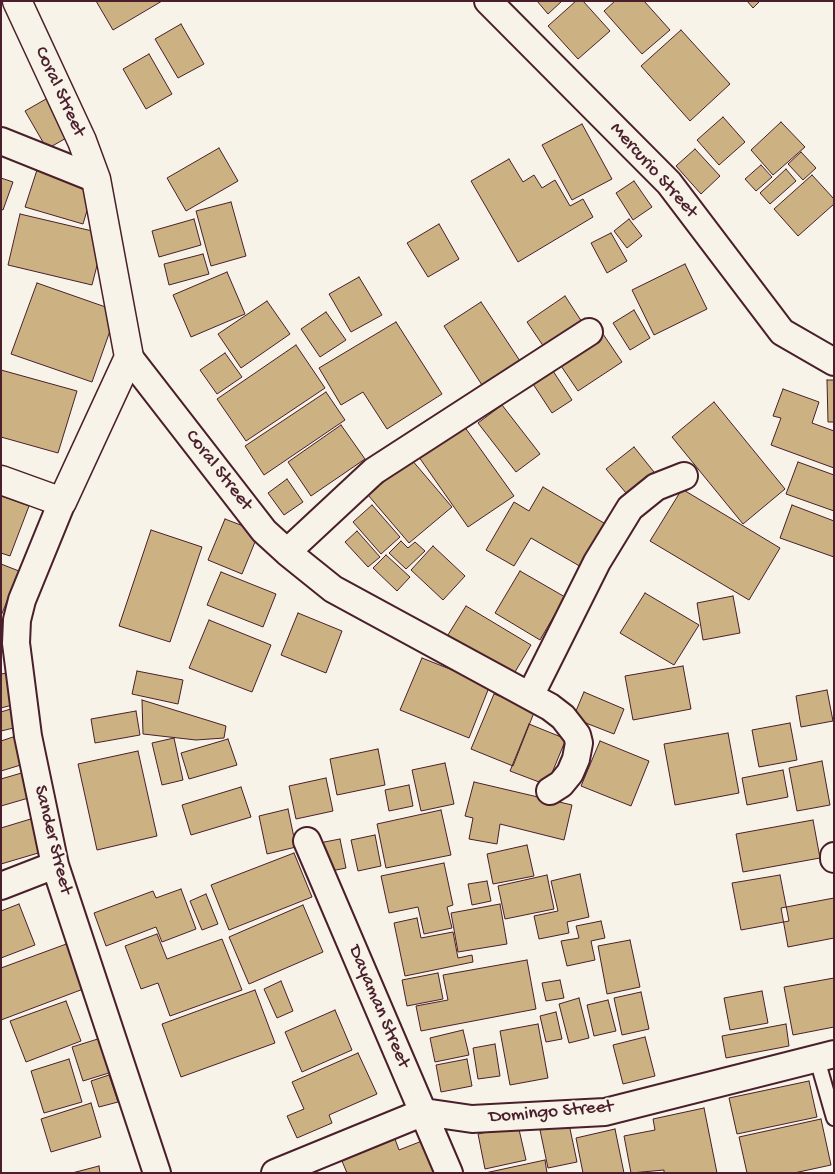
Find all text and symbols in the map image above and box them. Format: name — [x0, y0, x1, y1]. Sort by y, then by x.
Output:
street label: Coral Street — [28, 43, 90, 141]
street label: Mercurio Street — [604, 118, 702, 224]
street label: Coral Street — [179, 426, 257, 516]
street label: Sander Street — [27, 783, 77, 897]
street label: Dayaman Street — [342, 942, 414, 1072]
street label: Domingo Street — [488, 1096, 614, 1130]

